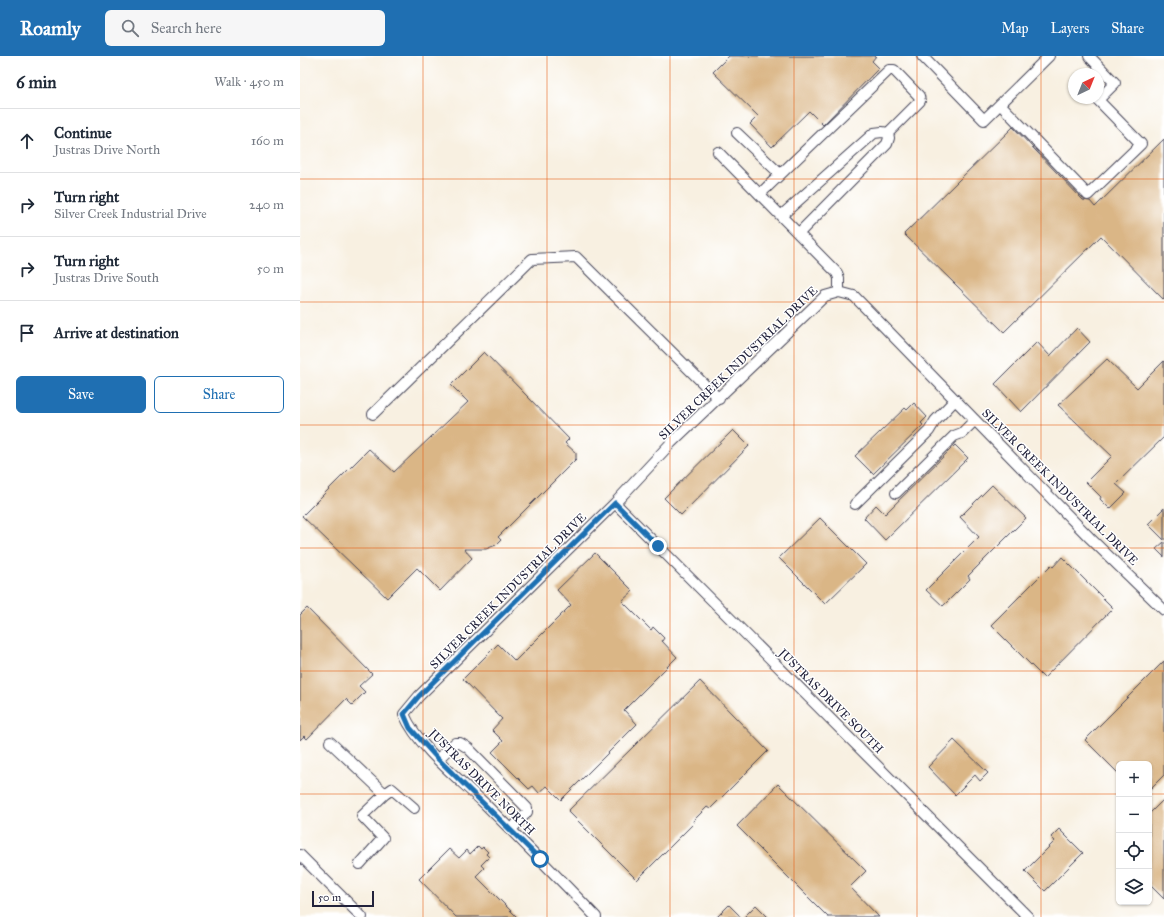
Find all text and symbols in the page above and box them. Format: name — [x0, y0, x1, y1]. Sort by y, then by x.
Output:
search box — [105, 10, 385, 46]
text: Roamly — [20, 17, 81, 40]
icon: search — [119, 17, 141, 39]
text: Search here — [151, 19, 222, 37]
text: Map — [1001, 20, 1029, 37]
text: Layers — [1051, 20, 1089, 37]
text: Share — [1111, 20, 1144, 37]
north arrow — [1068, 68, 1104, 104]
text: 6 min — [16, 72, 57, 93]
text: Walk · 450 m — [214, 74, 284, 90]
text: Continue — [54, 124, 112, 142]
icon: ahead — [16, 130, 38, 152]
text: 160 m — [251, 133, 284, 149]
text: Justras Drive North — [54, 142, 160, 158]
text: Turn right — [54, 188, 119, 206]
icon: right — [16, 194, 38, 216]
text: 240 m — [249, 197, 284, 213]
text: Silver Creek Industrial Drive — [54, 206, 207, 222]
text: Turn right — [54, 252, 119, 270]
icon: right — [16, 258, 38, 280]
text: 50 m — [257, 261, 284, 277]
text: Justras Drive South — [54, 270, 159, 286]
street label: SILVER CREEK INDUSTRIAL DRIVE — [656, 283, 820, 443]
icon: arrive — [16, 322, 38, 344]
text: Arrive at destination — [54, 324, 179, 342]
button: Save — [16, 376, 146, 413]
button: Share — [154, 376, 284, 413]
street label: SILVER CREEK INDUSTRIAL DRIVE — [979, 406, 1141, 568]
street label: SILVER CREEK INDUSTRIAL DRIVE — [427, 510, 589, 672]
route end — [649, 537, 667, 555]
street label: JUSTRAS DRIVE SOUTH — [774, 644, 886, 757]
street label: JUSTRAS DRIVE NORTH — [424, 725, 538, 838]
map controls — [1116, 761, 1152, 905]
button: + — [1116, 761, 1152, 797]
button: − — [1116, 797, 1152, 833]
button: locate — [1116, 833, 1152, 869]
route start — [531, 850, 549, 868]
button: layers — [1116, 869, 1152, 905]
scale bar — [312, 889, 374, 908]
text: 50 m — [318, 891, 341, 904]

